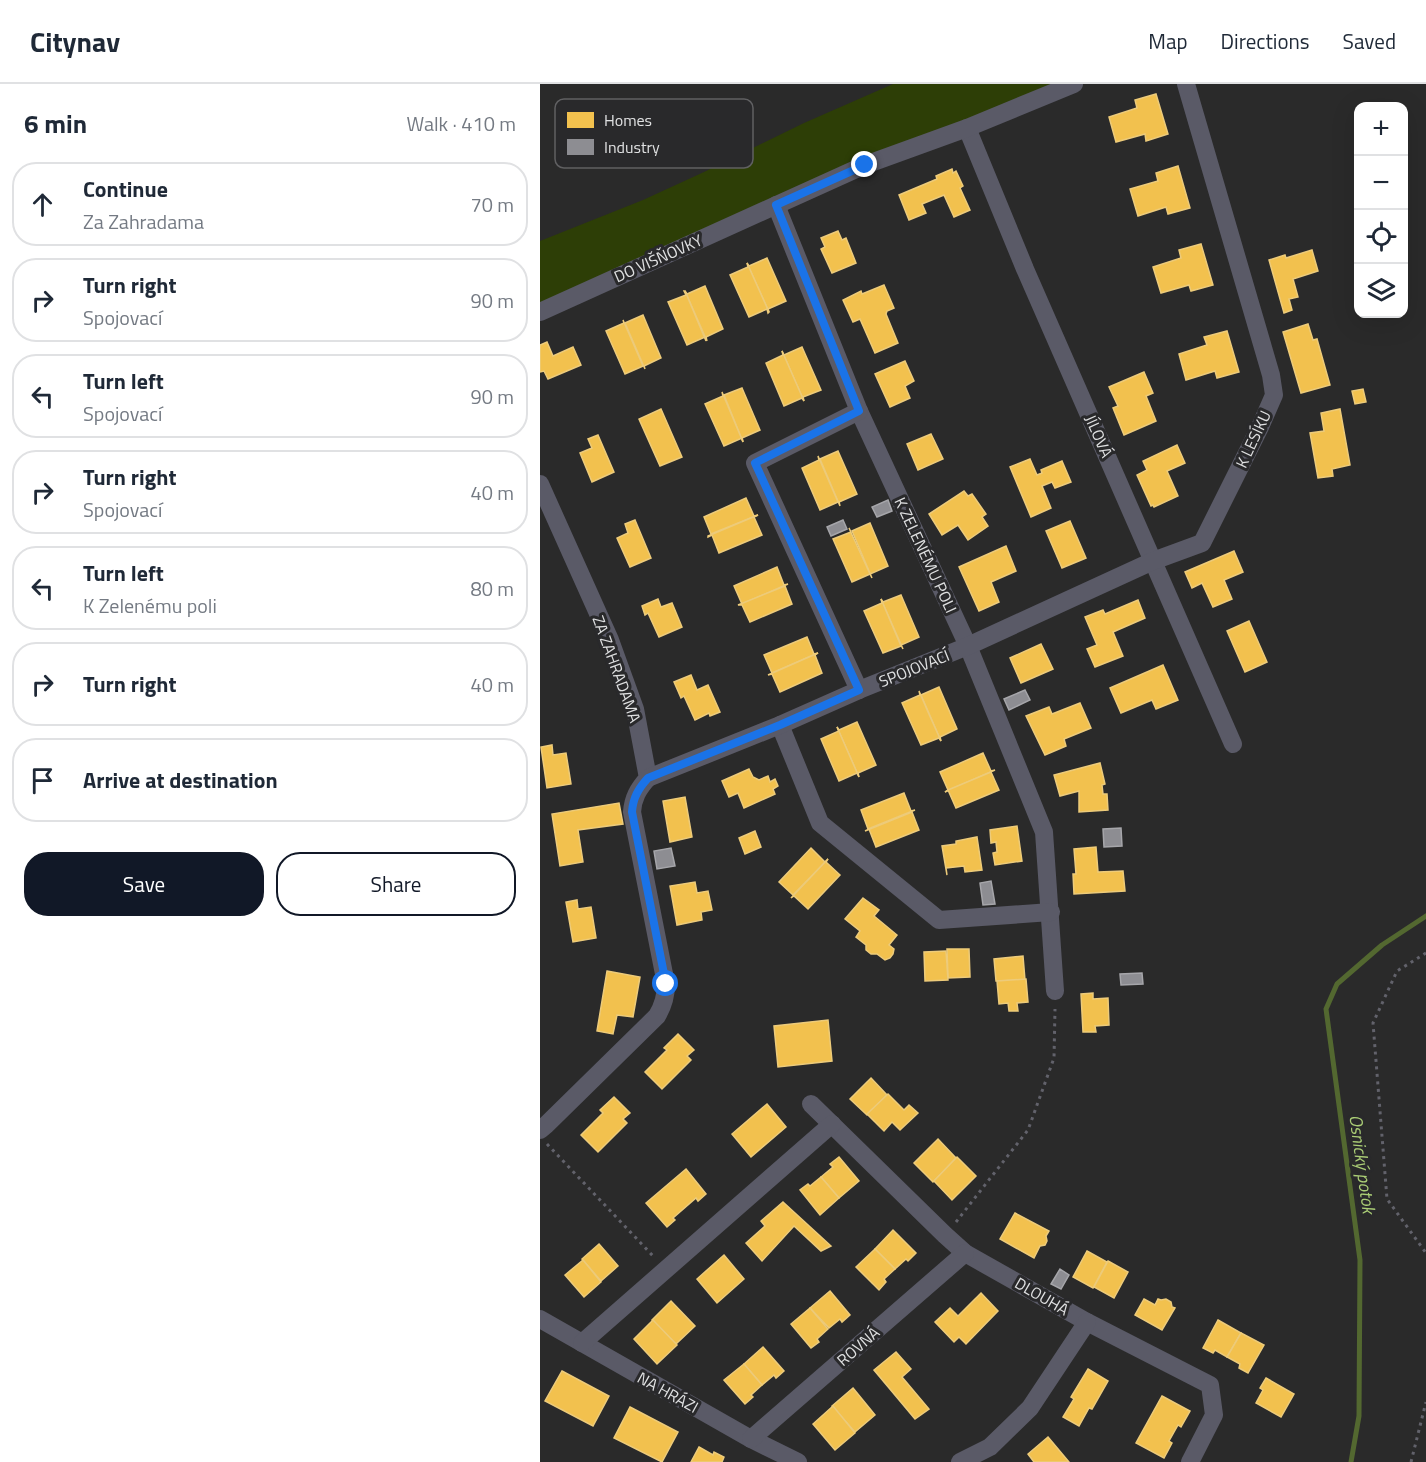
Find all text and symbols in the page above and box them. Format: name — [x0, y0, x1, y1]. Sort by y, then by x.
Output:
text: Citynav — [30, 20, 120, 63]
text: Map — [1148, 25, 1188, 57]
text: Directions — [1221, 25, 1310, 57]
text: Saved — [1343, 25, 1396, 57]
legend — [555, 99, 753, 168]
map controls — [1354, 102, 1408, 318]
button: + — [1354, 102, 1408, 156]
text: 6 min — [24, 104, 87, 143]
text: Walk · 410 m — [407, 108, 516, 139]
text: Homes — [604, 108, 652, 132]
text: Industry — [604, 135, 660, 159]
route end — [851, 151, 877, 177]
button: − — [1354, 156, 1408, 210]
text: Continue — [83, 172, 168, 206]
icon: ahead — [26, 188, 59, 221]
text: 70 m — [470, 189, 514, 220]
text: Za Zahradama — [83, 206, 204, 237]
button: locate — [1354, 210, 1408, 264]
street label: DO VIŠŇOVKY — [610, 228, 706, 288]
button: layers — [1354, 264, 1408, 318]
text: Turn right — [83, 268, 177, 302]
icon: right — [26, 284, 59, 317]
text: 90 m — [470, 285, 514, 316]
text: Spojovací — [83, 302, 162, 333]
text: Turn left — [83, 364, 164, 398]
icon: left — [26, 380, 59, 413]
text: 90 m — [470, 381, 514, 412]
text: Spojovací — [83, 398, 162, 429]
street label: K LESÍKU — [1229, 406, 1277, 472]
street label: JÍLOVÁ — [1079, 411, 1119, 462]
text: Turn right — [83, 460, 177, 494]
icon: right — [26, 476, 59, 509]
text: 40 m — [470, 477, 514, 508]
street label: K ZELENÉMU POLI — [889, 493, 963, 617]
text: Spojovací — [83, 494, 162, 525]
text: Turn left — [83, 556, 164, 590]
icon: left — [26, 572, 59, 605]
text: 80 m — [470, 573, 514, 604]
text: K Zelenému poli — [83, 590, 217, 621]
street label: ZA ZAHRADAMA — [586, 612, 648, 726]
street label: SPOJOVACÍ — [875, 643, 954, 693]
text: Turn right — [83, 667, 177, 701]
icon: right — [26, 668, 59, 701]
text: 40 m — [470, 669, 514, 700]
text: Arrive at destination — [83, 763, 278, 797]
icon: arrive — [26, 764, 59, 797]
button: Save — [24, 852, 264, 916]
button: Share — [276, 852, 516, 916]
route start — [652, 970, 678, 996]
water label: Osnický potok — [1342, 1113, 1383, 1217]
street label: DLOUHÁ — [1011, 1271, 1074, 1321]
street label: ROVNÁ — [831, 1320, 885, 1371]
street label: NA HRÁZI — [633, 1365, 703, 1419]

